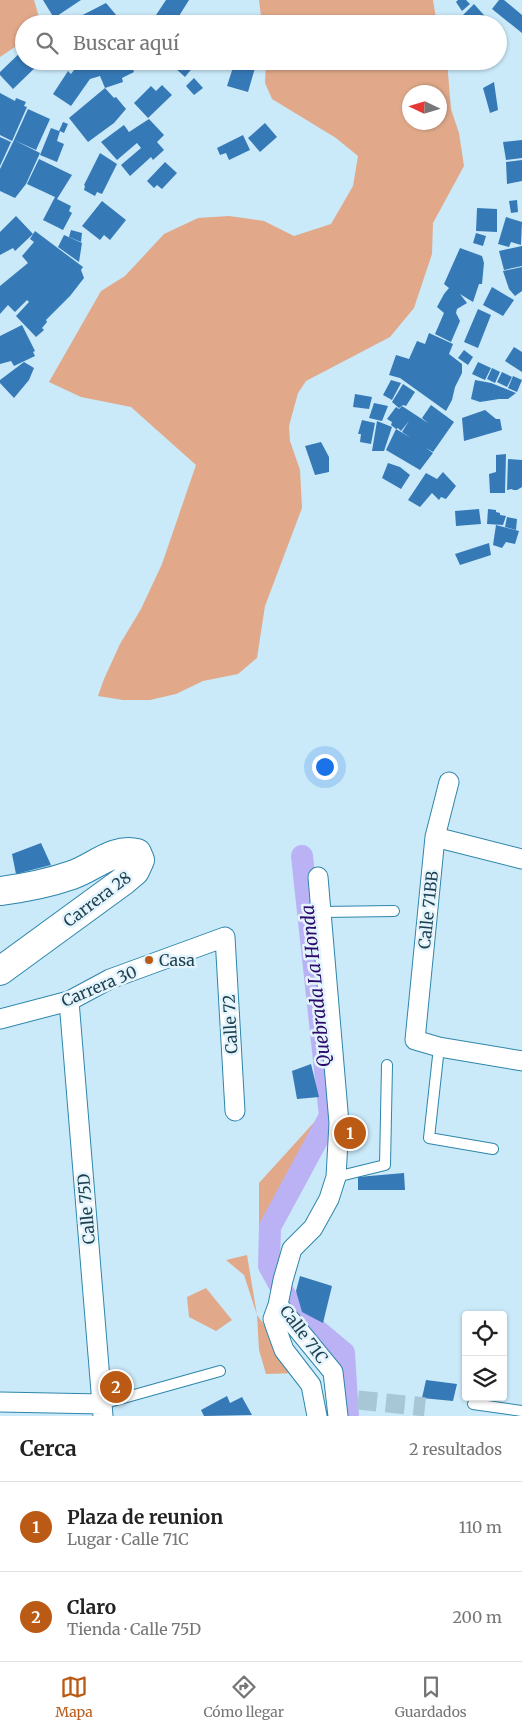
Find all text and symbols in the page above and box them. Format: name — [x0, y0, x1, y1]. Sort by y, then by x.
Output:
search box — [15, 15, 507, 70]
icon: search — [33, 29, 61, 57]
text: Buscar aquí — [73, 31, 179, 55]
north arrow — [402, 85, 447, 130]
your location — [312, 754, 338, 780]
street label: Carrera 28 — [59, 867, 135, 931]
street label: Calle 71BB — [414, 870, 442, 950]
water label: Quebrada La Honda — [296, 904, 335, 1068]
place label: Casa — [159, 950, 195, 970]
marker: Casa — [143, 954, 155, 966]
street label: Carrera 30 — [58, 961, 140, 1011]
street label: Calle 72 — [218, 994, 242, 1054]
pin: 1 — [334, 1114, 366, 1152]
street label: Calle 75D — [73, 1173, 99, 1245]
street label: Calle 71C — [276, 1301, 332, 1367]
map controls — [462, 1311, 507, 1401]
button: locate — [462, 1311, 507, 1356]
button: layers — [462, 1356, 507, 1401]
pin: 2 — [100, 1368, 132, 1406]
text: Cerca — [20, 1435, 77, 1462]
text: 2 resultados — [409, 1439, 502, 1459]
text: Plaza de reunion — [67, 1505, 223, 1529]
text: 1 — [32, 1517, 40, 1537]
text: 110 m — [459, 1517, 502, 1537]
text: Lugar · Calle 71C — [67, 1529, 189, 1549]
text: Claro — [67, 1595, 116, 1619]
text: 2 — [31, 1607, 41, 1627]
text: 200 m — [452, 1607, 502, 1627]
text: Tienda · Calle 75D — [67, 1619, 201, 1639]
tab: Mapa — [55, 1673, 93, 1721]
tab: Cómo llegar — [203, 1673, 284, 1721]
tab: Guardados — [395, 1673, 467, 1721]

